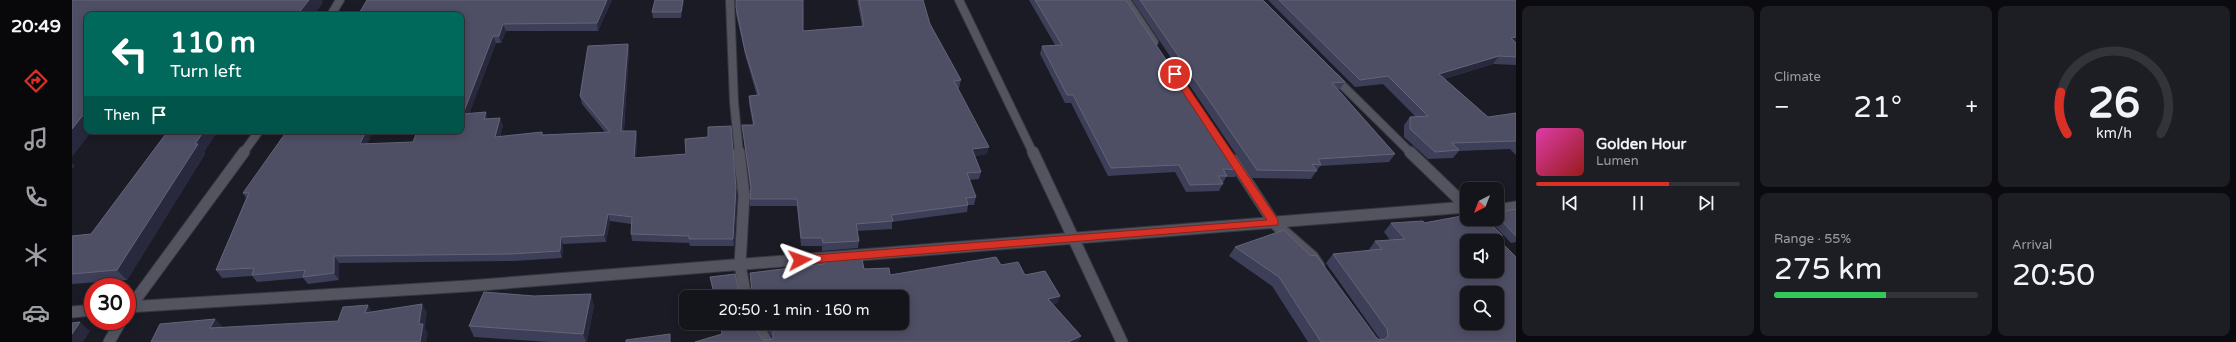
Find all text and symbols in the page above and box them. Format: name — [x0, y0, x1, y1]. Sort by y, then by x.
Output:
text: 20:49 — [11, 15, 61, 37]
text: 110 m — [170, 26, 256, 60]
icon: left — [104, 28, 156, 80]
pin — [1158, 57, 1192, 91]
text: Turn left — [170, 60, 242, 82]
icon: arrive — [1164, 63, 1186, 85]
icon: directions — [22, 67, 50, 95]
text: Climate — [1774, 69, 1821, 85]
text: 26 — [2088, 79, 2140, 129]
text: 21° — [1853, 89, 1902, 126]
text: − — [1774, 94, 1790, 120]
text: + — [1966, 94, 1978, 120]
icon: arrive — [148, 104, 170, 126]
text: Then — [104, 106, 140, 124]
icon: music — [22, 125, 50, 153]
text: km/h — [2096, 125, 2132, 142]
text: Golden Hour — [1596, 135, 1686, 153]
text: Lumen — [1596, 153, 1639, 169]
north arrow — [1460, 182, 1504, 226]
map controls — [1460, 182, 1504, 330]
icon: phone — [22, 183, 50, 211]
icon: previous — [1559, 192, 1581, 214]
icon: pause — [1627, 192, 1649, 214]
icon: next — [1695, 192, 1717, 214]
text: Range · 55% — [1774, 231, 1851, 247]
button: sound — [1460, 234, 1504, 278]
text: Arrival — [2012, 237, 2052, 253]
position arrow — [779, 239, 821, 281]
icon: climate — [22, 241, 50, 269]
text: 275 km — [1774, 251, 1882, 288]
text: 20:50 — [2012, 257, 2095, 294]
speed limit sign: 30 — [84, 278, 136, 330]
button: search — [1460, 286, 1504, 330]
icon: car — [22, 299, 50, 327]
text: 20:50 · 1 min · 160 m — [719, 301, 869, 319]

